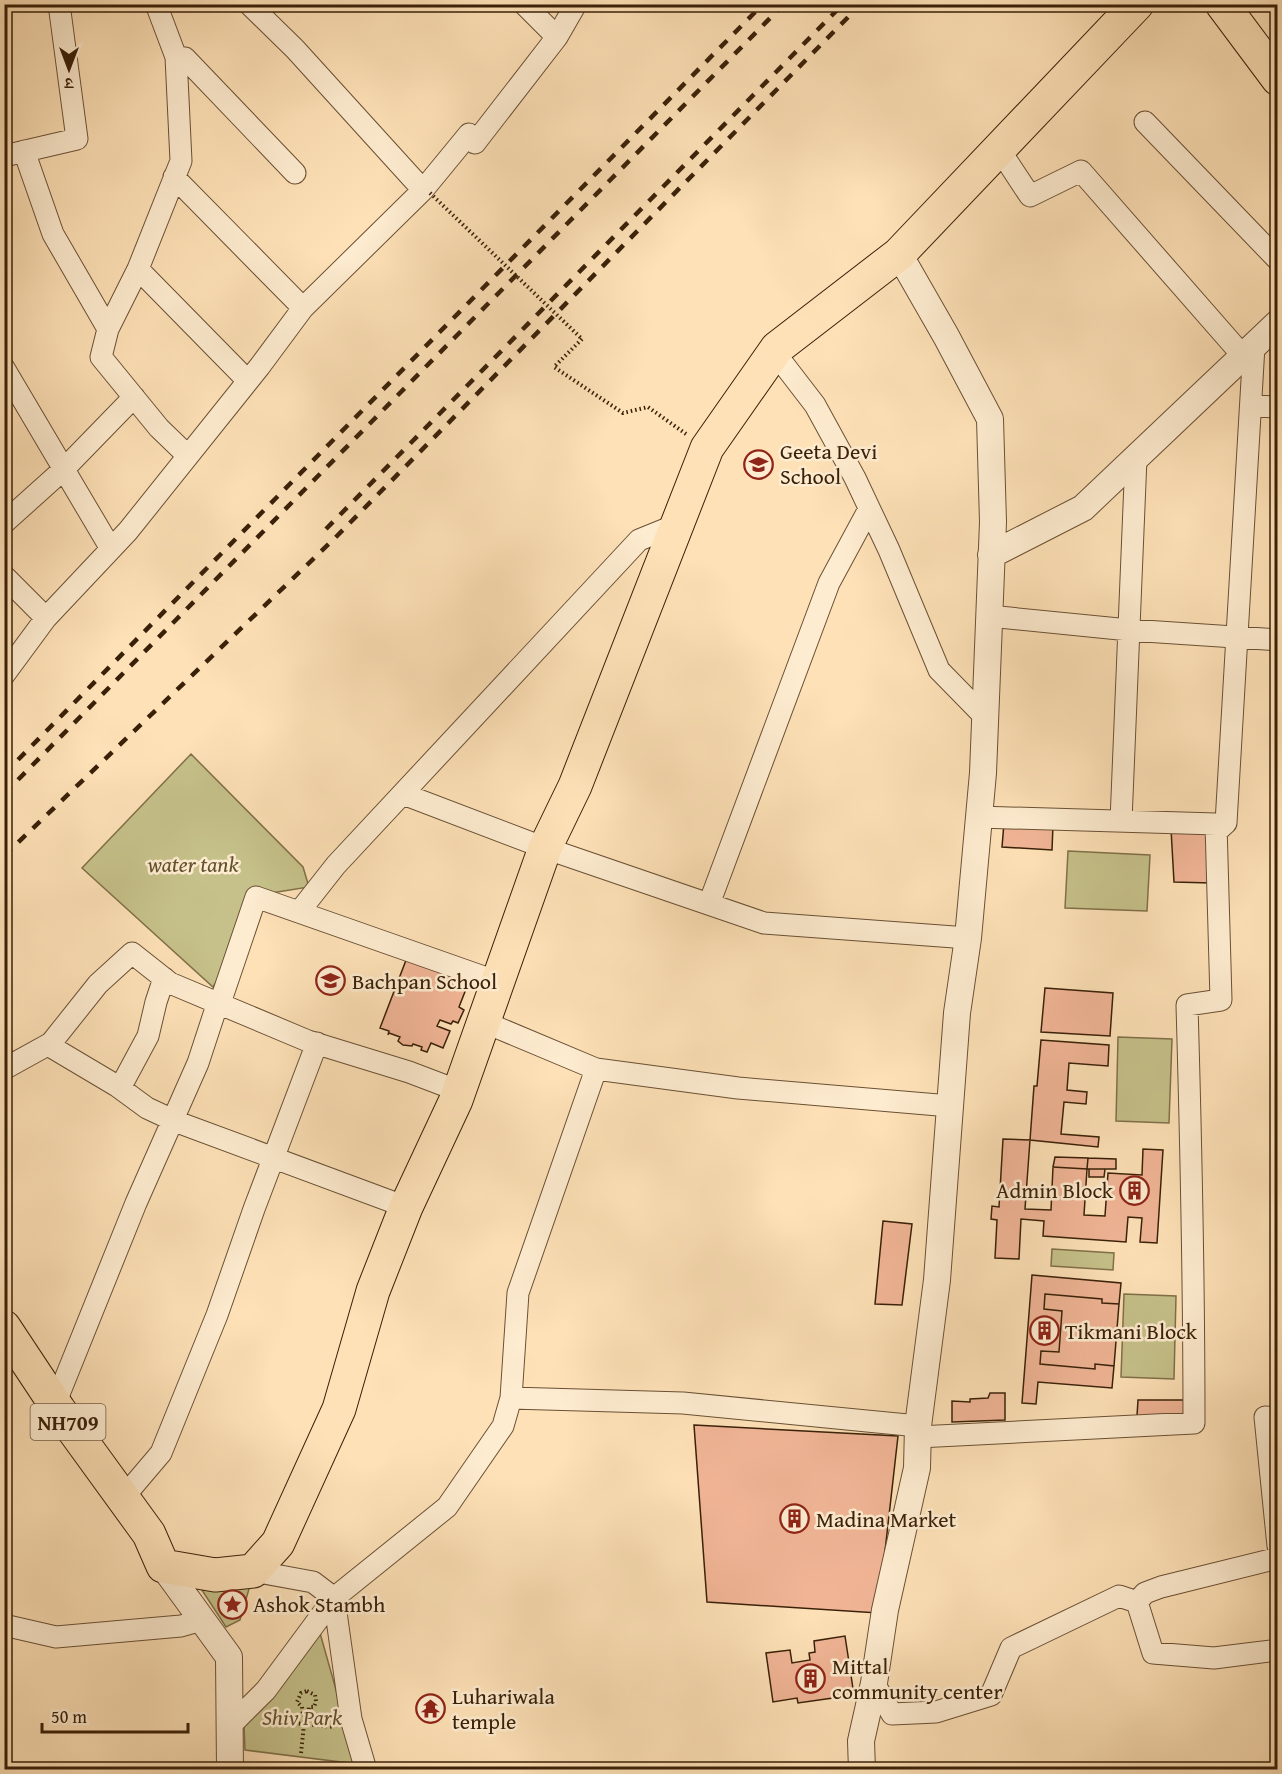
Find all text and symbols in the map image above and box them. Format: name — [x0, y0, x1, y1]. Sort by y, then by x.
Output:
north arrow — [39, 39, 99, 99]
text: उ — [63, 72, 74, 96]
place label: Geeta Devi School — [780, 435, 877, 492]
school or university icon: Geeta Devi School — [743, 448, 775, 480]
park label: water tank — [146, 848, 239, 880]
school or university icon: Bachpan School — [315, 965, 347, 997]
place label: Bachpan School — [352, 965, 497, 997]
place label: Admin Block — [996, 1174, 1114, 1206]
building icon: Admin Block — [1118, 1174, 1150, 1206]
building icon: Tikmani Block — [1028, 1315, 1060, 1347]
place label: Tikmani Block — [1065, 1315, 1198, 1347]
road number: NH709 — [31, 1404, 106, 1440]
building icon: Madina Market — [779, 1503, 811, 1535]
place label: Madina Market — [816, 1503, 957, 1535]
place icon: Ashok Stambh — [216, 1588, 248, 1620]
place label: Ashok Stambh — [253, 1588, 386, 1620]
place label: Mittal community center — [832, 1650, 1003, 1707]
building icon: Mittal community center — [795, 1663, 827, 1695]
place label: Luhariwala temple — [452, 1680, 555, 1737]
temple icon: Luhariwala temple — [415, 1693, 447, 1725]
scale bar — [42, 1696, 188, 1734]
park label: Shiv Park — [262, 1701, 343, 1733]
text: 50 m — [51, 1703, 87, 1730]

